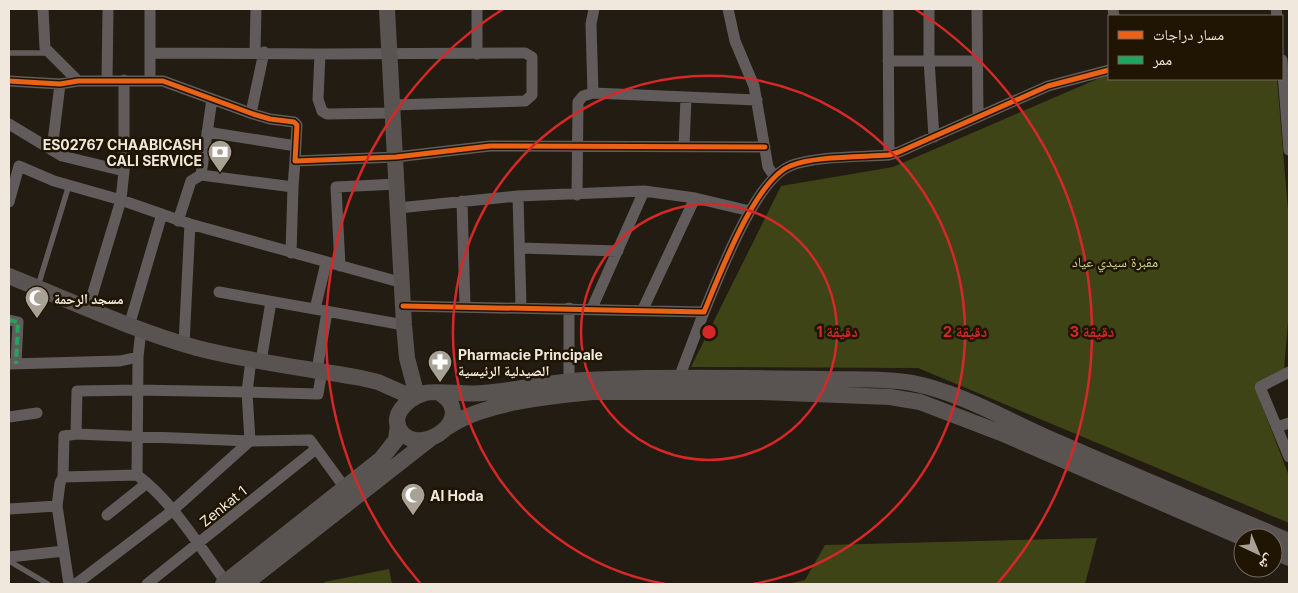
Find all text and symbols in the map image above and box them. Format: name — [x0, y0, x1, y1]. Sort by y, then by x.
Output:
legend — [1108, 15, 1283, 80]
text: مسار دراجات — [1153, 25, 1224, 44]
text: ممر — [1152, 50, 1172, 69]
place label: ES02767 CHAABICASH CALI SERVICE — [43, 136, 202, 169]
bank icon: ES02767 CHAABICASH CALI SERVICE — [207, 139, 233, 173]
park label: مقبرة سيدي عياد — [1072, 253, 1158, 273]
mosque icon: مسجد الرحمة — [24, 285, 50, 319]
place label: مسجد الرحمة — [54, 290, 124, 307]
text: 1 دقيقة — [816, 322, 858, 341]
text: 2 دقيقة — [943, 322, 987, 341]
text: 3 دقيقة — [1070, 322, 1114, 341]
centre of rings — [700, 323, 718, 341]
place label: Pharmacie Principale الصيدلية الرئيسية — [458, 346, 603, 379]
pharmacy icon: Pharmacie Principale الصيدلية الرئيسية — [427, 349, 453, 383]
street label: Zenkat 1 — [196, 482, 250, 530]
mosque icon: Al Hoda — [400, 482, 426, 516]
place label: Al Hoda — [430, 487, 484, 504]
north arrow — [1233, 528, 1283, 578]
text: ش — [1255, 551, 1279, 574]

